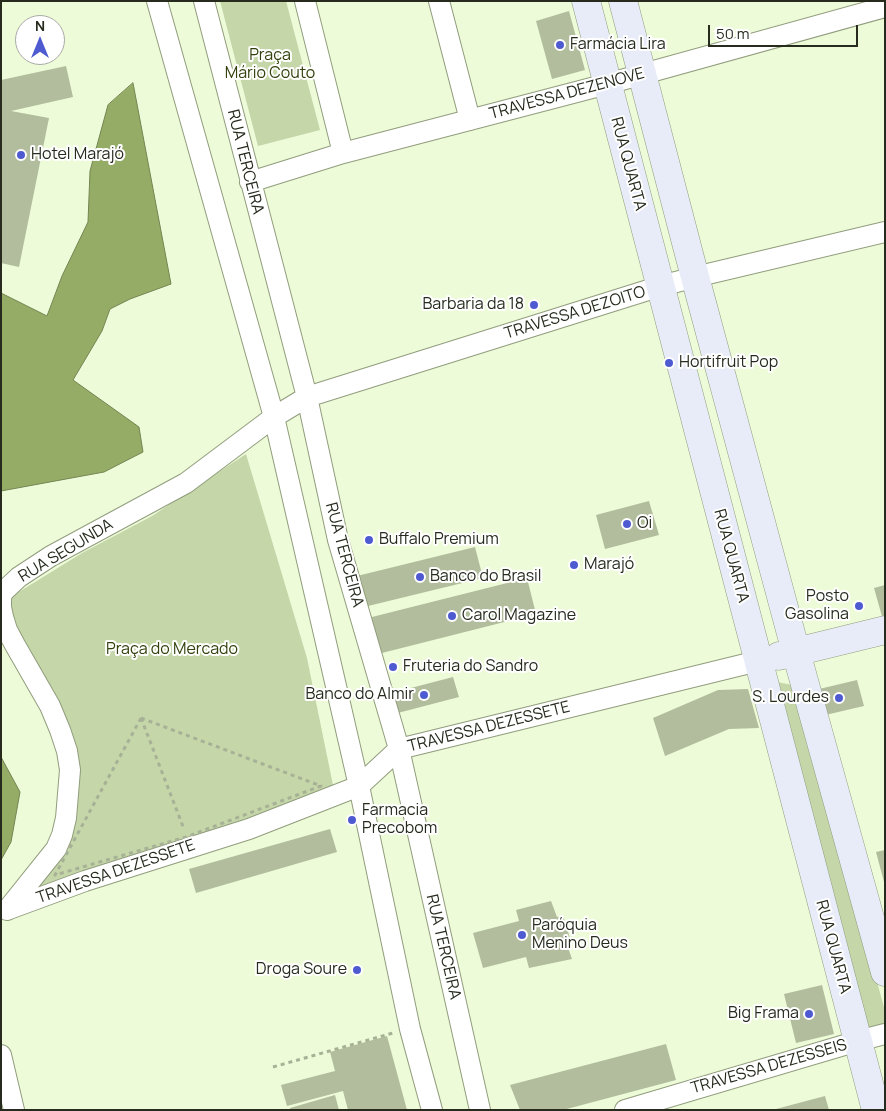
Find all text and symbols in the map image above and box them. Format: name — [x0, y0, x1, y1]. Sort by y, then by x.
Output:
north arrow — [15, 15, 65, 65]
scale bar — [711, 15, 861, 47]
text: N — [35, 16, 45, 35]
text: 50 m — [716, 23, 750, 44]
place label: Farmácia Lira — [570, 35, 666, 55]
marker: Farmácia Lira — [554, 39, 566, 51]
park label: Praça Mário Couto — [225, 46, 315, 84]
street label: TRAVESSA DEZENOVE — [487, 64, 647, 124]
street label: RUA TERCEIRA — [223, 108, 267, 216]
street label: RUA QUARTA — [606, 115, 650, 213]
place label: Hotel Marajó — [31, 145, 124, 165]
marker: Hotel Marajó — [15, 149, 27, 161]
street label: TRAVESSA DEZOITO — [502, 282, 648, 344]
place label: Barbaria da 18 — [422, 295, 524, 315]
marker: Barbaria da 18 — [528, 299, 540, 311]
place label: Hortifruit Pop — [679, 353, 778, 373]
marker: Hortifruit Pop — [663, 357, 675, 369]
street label: RUA TERCEIRA — [321, 501, 367, 609]
street label: RUA QUARTA — [709, 507, 753, 605]
place label: Oi — [637, 514, 652, 534]
street label: RUA SEGUNDA — [15, 515, 117, 587]
marker: Oi — [621, 518, 633, 530]
place label: Buffalo Premium — [379, 530, 499, 550]
marker: Buffalo Premium — [363, 534, 375, 546]
place label: Marajó — [584, 555, 634, 575]
marker: Marajó — [568, 559, 580, 571]
place label: Banco do Brasil — [430, 567, 542, 587]
marker: Banco do Brasil — [414, 571, 426, 583]
place label: Posto Gasolina — [785, 587, 849, 625]
marker: Posto Gasolina — [853, 600, 865, 612]
place label: Carol Magazine — [462, 606, 576, 626]
marker: Carol Magazine — [446, 610, 458, 622]
park label: Praça do Mercado — [106, 640, 238, 660]
place label: Fruteria do Sandro — [403, 657, 538, 677]
marker: Fruteria do Sandro — [387, 661, 399, 673]
place label: Banco do Almir — [305, 685, 414, 705]
place label: S. Lourdes — [752, 688, 829, 708]
marker: Banco do Almir — [418, 689, 430, 701]
marker: S. Lourdes — [833, 692, 845, 704]
street label: TRAVESSA DEZESSETE — [406, 698, 572, 756]
place label: Farmacia Precobom — [362, 801, 437, 839]
marker: Farmacia Precobom — [346, 814, 358, 826]
street label: TRAVESSA DEZESSETE — [34, 836, 198, 908]
street label: RUA TERCEIRA — [422, 893, 464, 1001]
street label: RUA QUARTA — [811, 898, 855, 996]
place label: Paróquia Menino Deus — [532, 916, 628, 954]
marker: Paróquia Menino Deus — [516, 929, 528, 941]
place label: Droga Soure — [256, 960, 347, 980]
marker: Droga Soure — [351, 964, 363, 976]
place label: Big Frama — [728, 1004, 799, 1024]
marker: Big Frama — [803, 1008, 815, 1020]
street label: TRAVESSA DEZESSEIS — [689, 1036, 849, 1098]

